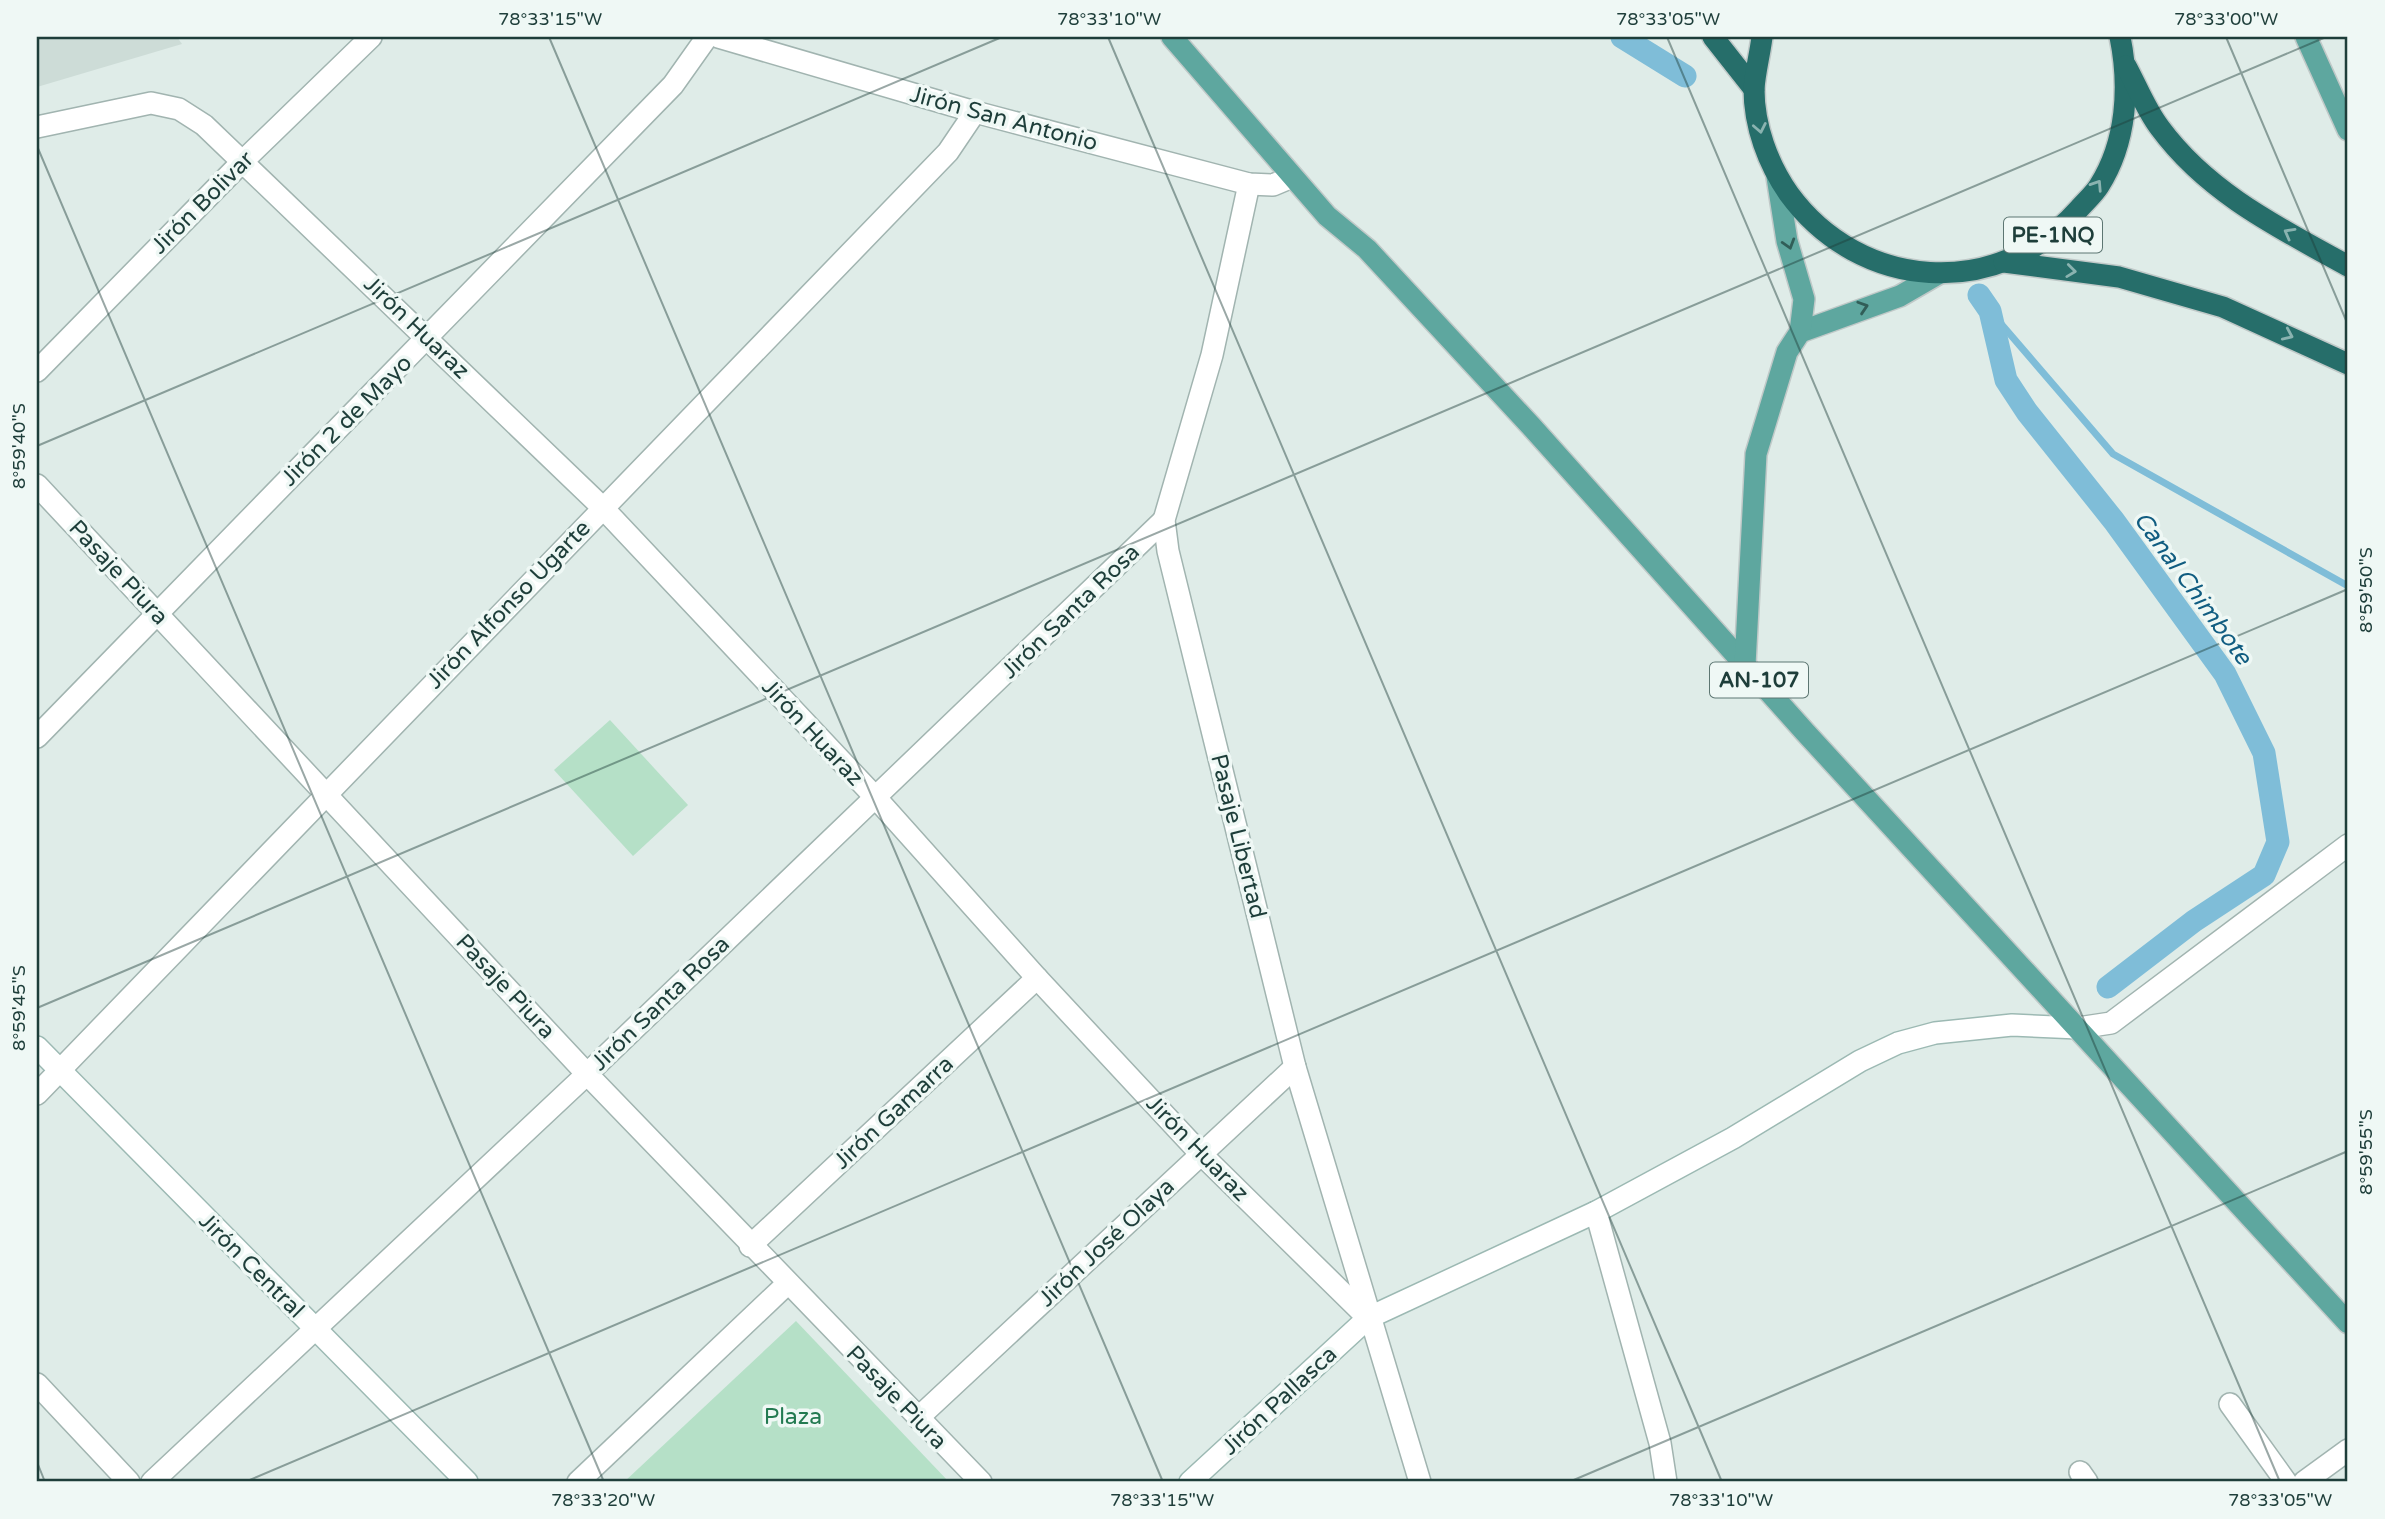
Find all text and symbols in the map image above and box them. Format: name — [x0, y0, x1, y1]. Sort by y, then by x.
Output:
text: 78°33'15"W — [498, 8, 602, 30]
text: 78°33'10"W — [1057, 8, 1161, 30]
text: 78°33'05"W — [1616, 8, 1720, 30]
text: 78°33'00"W — [2174, 8, 2278, 30]
street label: Jirón San Antonio — [907, 80, 1101, 157]
one-way arrow — [1752, 122, 1767, 134]
street label: Jirón Bolivar — [145, 145, 260, 260]
one-way arrow — [2088, 180, 2101, 193]
road number: PE-1NQ — [2004, 218, 2102, 252]
one-way arrow — [2283, 228, 2296, 241]
one-way arrow — [1781, 237, 1796, 249]
one-way arrow — [2066, 264, 2077, 279]
street label: Jirón Huaraz — [358, 270, 475, 385]
one-way arrow — [1857, 301, 1869, 315]
one-way arrow — [2281, 327, 2294, 341]
street label: Jirón 2 de Mayo — [275, 349, 418, 492]
text: 8°59'40"S — [8, 403, 30, 489]
water label: Canal Chimbote — [2127, 506, 2259, 672]
street label: Pasaje Piura — [63, 514, 174, 631]
street label: Jirón Alfonso Ugarte — [421, 515, 596, 695]
street label: Jirón Santa Rosa — [996, 539, 1146, 685]
text: 8°59'50"S — [2355, 547, 2377, 633]
road number: AN-107 — [1710, 662, 1808, 698]
street label: Jirón Huaraz — [756, 673, 869, 792]
street label: Pasaje Libertad — [1204, 751, 1272, 921]
street label: Pasaje Piura — [450, 928, 561, 1045]
street label: Jirón Santa Rosa — [586, 931, 736, 1077]
text: 8°59'45"S — [8, 965, 30, 1051]
street label: Jirón Gamarra — [828, 1050, 959, 1175]
street label: Jirón Huaraz — [1140, 1090, 1255, 1207]
text: 8°59'55"S — [2355, 1109, 2377, 1195]
street label: Jirón José Olaya — [1033, 1173, 1180, 1313]
street label: Jirón Central — [193, 1207, 310, 1324]
street label: Pasaje Piura — [840, 1340, 953, 1455]
street label: Jirón Pallasca — [1216, 1340, 1343, 1461]
park label: Plaza — [764, 1403, 822, 1431]
text: 78°33'20"W — [551, 1489, 655, 1511]
text: 78°33'15"W — [1110, 1489, 1214, 1511]
text: 78°33'10"W — [1669, 1489, 1773, 1511]
text: 78°33'05"W — [2228, 1489, 2332, 1511]

